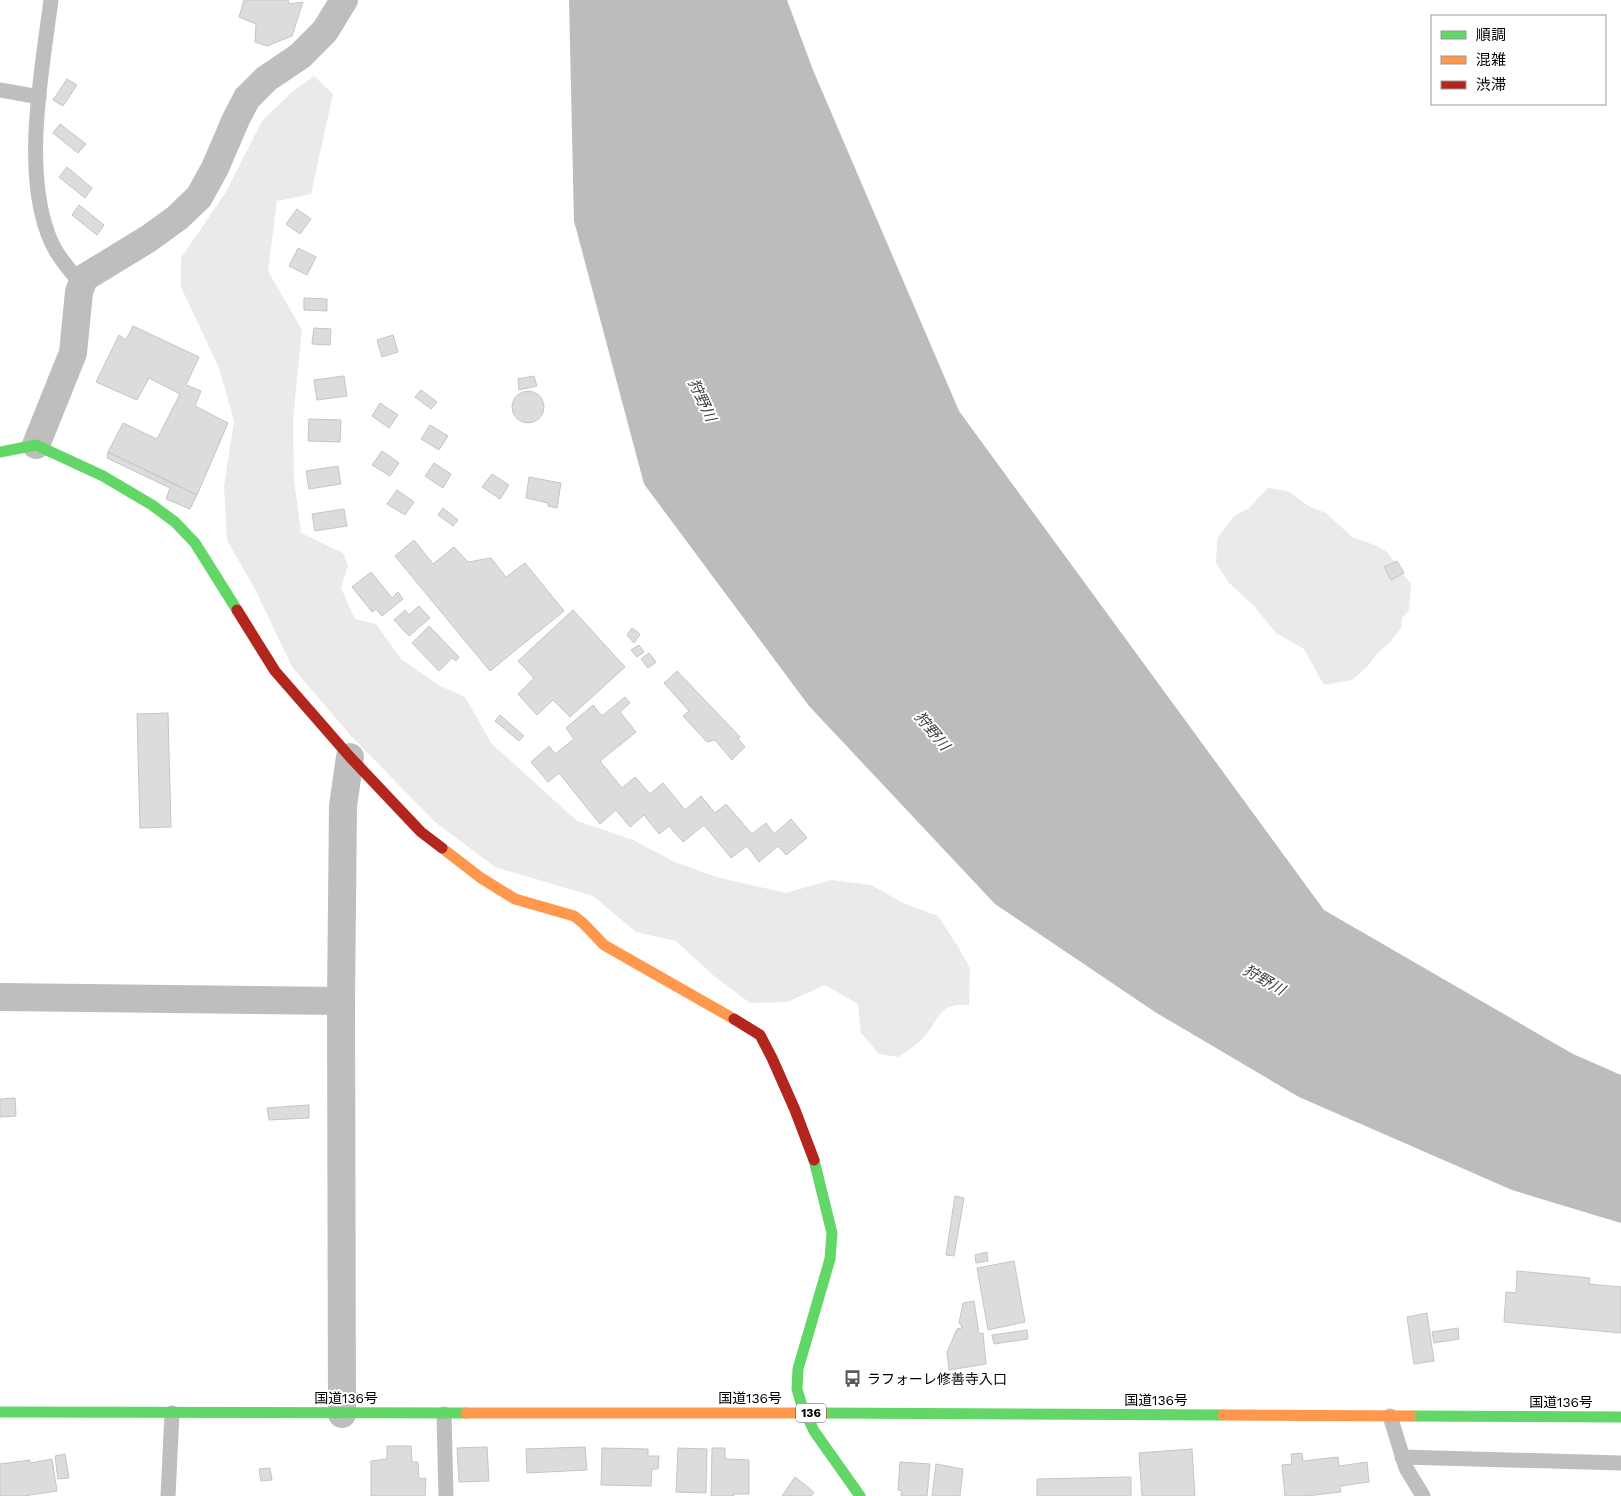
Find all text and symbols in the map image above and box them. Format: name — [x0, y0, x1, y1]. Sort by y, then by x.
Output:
legend — [1431, 15, 1606, 105]
text: 順調 — [1476, 26, 1506, 44]
text: 混雑 — [1476, 51, 1506, 69]
text: 渋滞 — [1476, 76, 1506, 94]
water label: 狩野川 — [684, 376, 721, 426]
water label: 狩野川 — [911, 708, 955, 756]
water label: 狩野川 — [1240, 961, 1290, 1000]
bus stop icon: ラフォーレ修善寺入口 — [843, 1369, 863, 1389]
place label: ラフォーレ修善寺入口 — [867, 1371, 1007, 1387]
street label: 国道136号 — [314, 1390, 378, 1406]
street label: 国道136号 — [718, 1390, 782, 1406]
street label: 国道136号 — [1124, 1392, 1188, 1408]
street label: 国道136号 — [1529, 1394, 1593, 1410]
road number: 136 — [796, 1404, 826, 1422]

